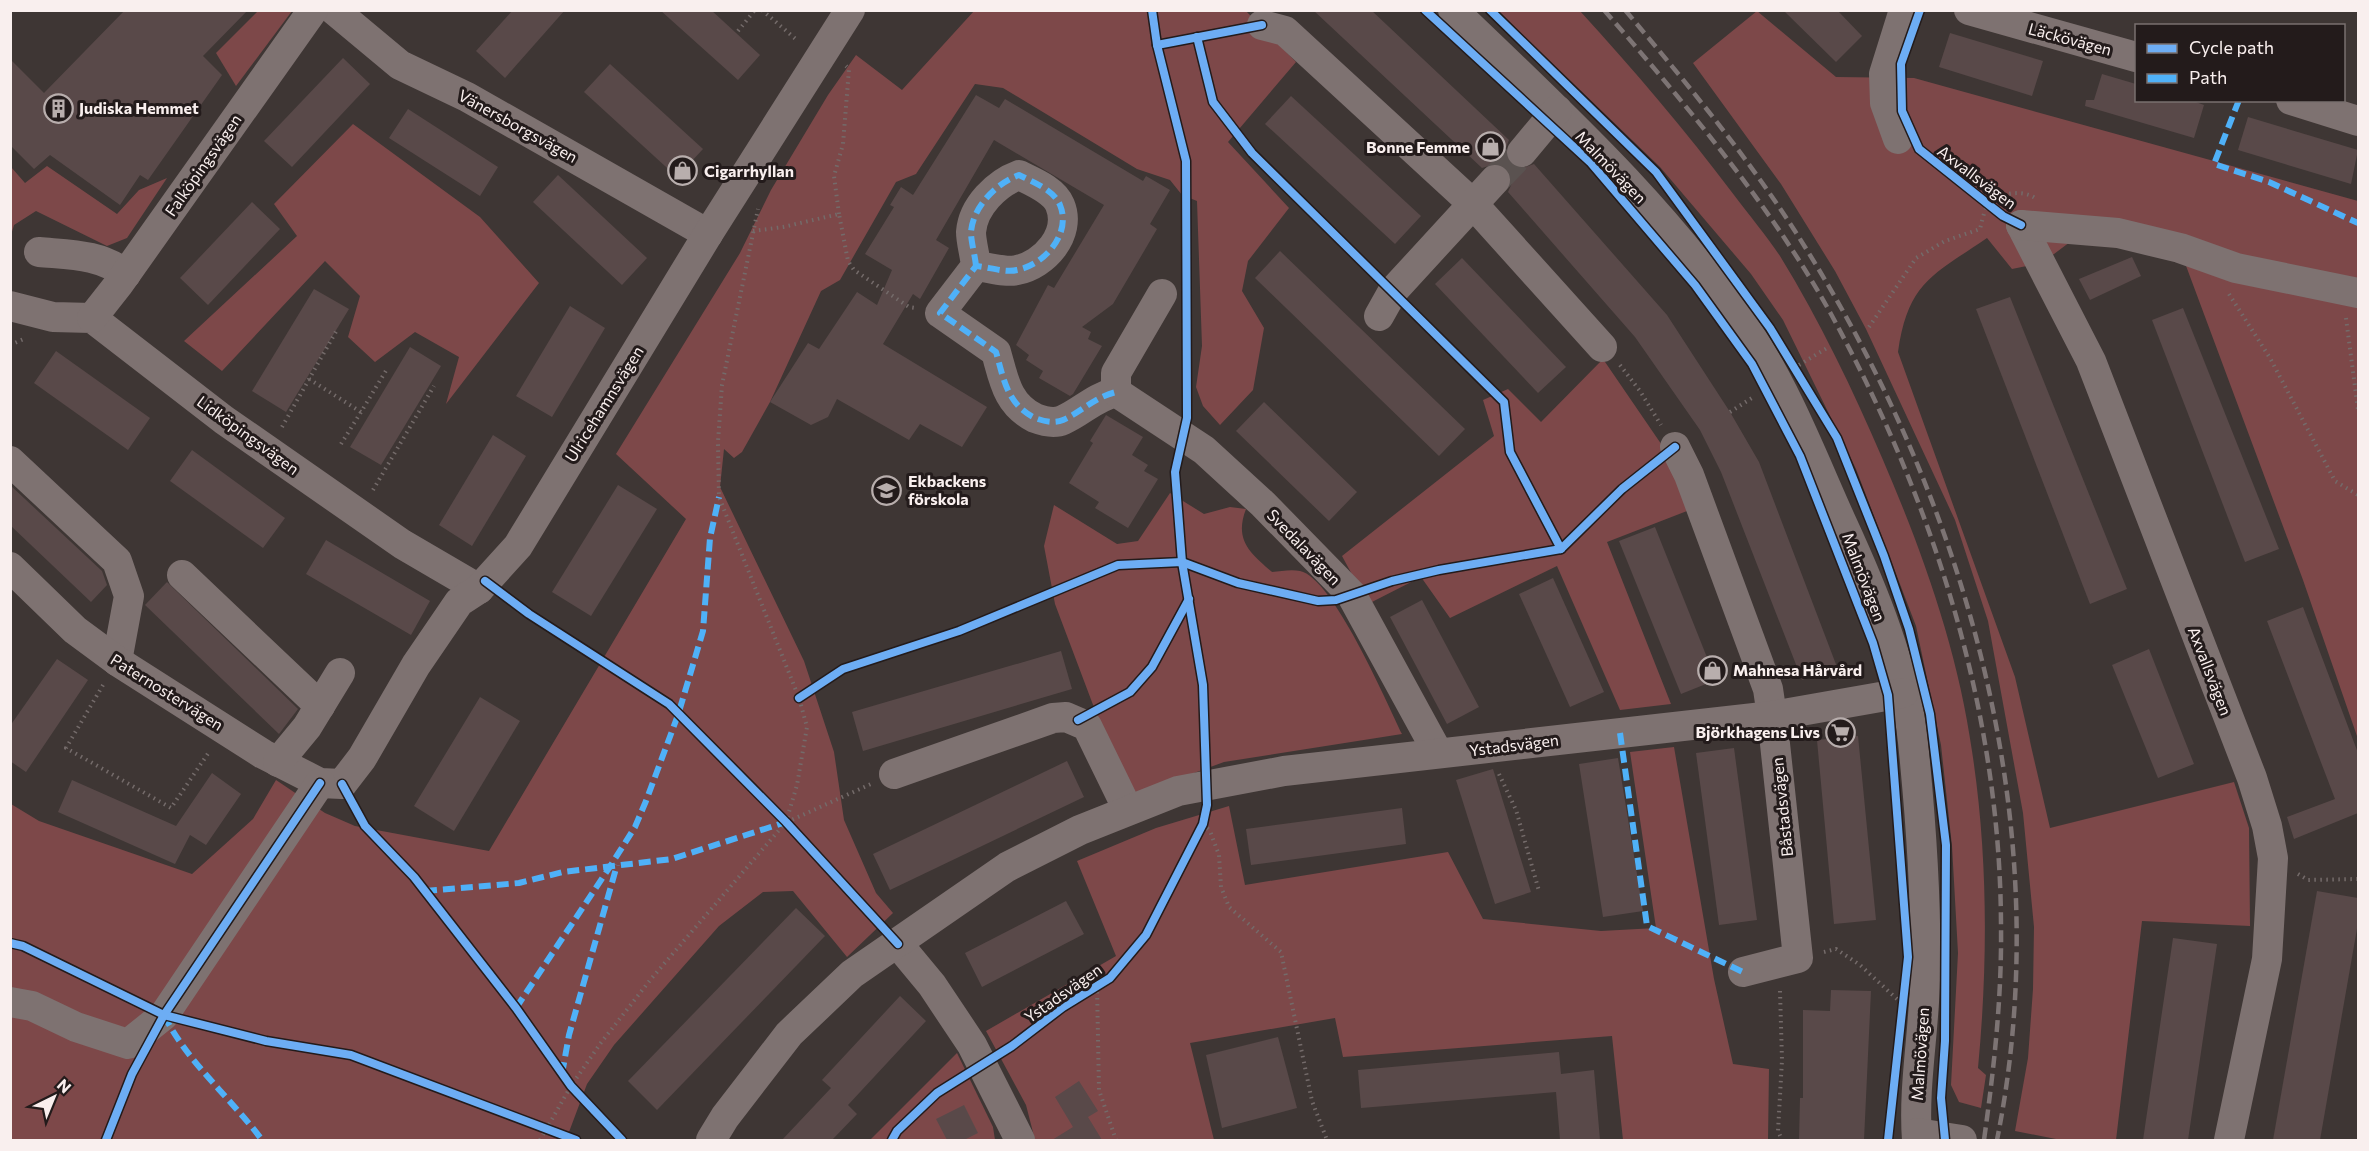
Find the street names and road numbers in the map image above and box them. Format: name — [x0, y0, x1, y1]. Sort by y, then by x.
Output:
street label: Läckövägen — [2026, 18, 2114, 59]
street label: Vänersborgsvägen — [455, 85, 581, 166]
street label: Falköpingsvägen — [160, 110, 245, 219]
street label: Malmövägen — [1572, 126, 1651, 207]
street label: Axvallsvägen — [1934, 141, 2020, 212]
street label: Ulricehamnsvägen — [560, 342, 647, 465]
street label: Lidköpingsvägen — [194, 391, 303, 478]
street label: Svedalavägen — [1264, 505, 1345, 588]
street label: Malmövägen — [1839, 530, 1890, 624]
street label: Axvallsvägen — [2185, 624, 2236, 718]
street label: Paternostervägen — [107, 649, 227, 734]
street label: Ystadsvägen — [1468, 730, 1560, 759]
street label: Båstadsvägen — [1767, 757, 1796, 858]
street label: Ystadsvägen — [1020, 959, 1105, 1026]
street label: Malmövägen — [1907, 1007, 1932, 1101]

